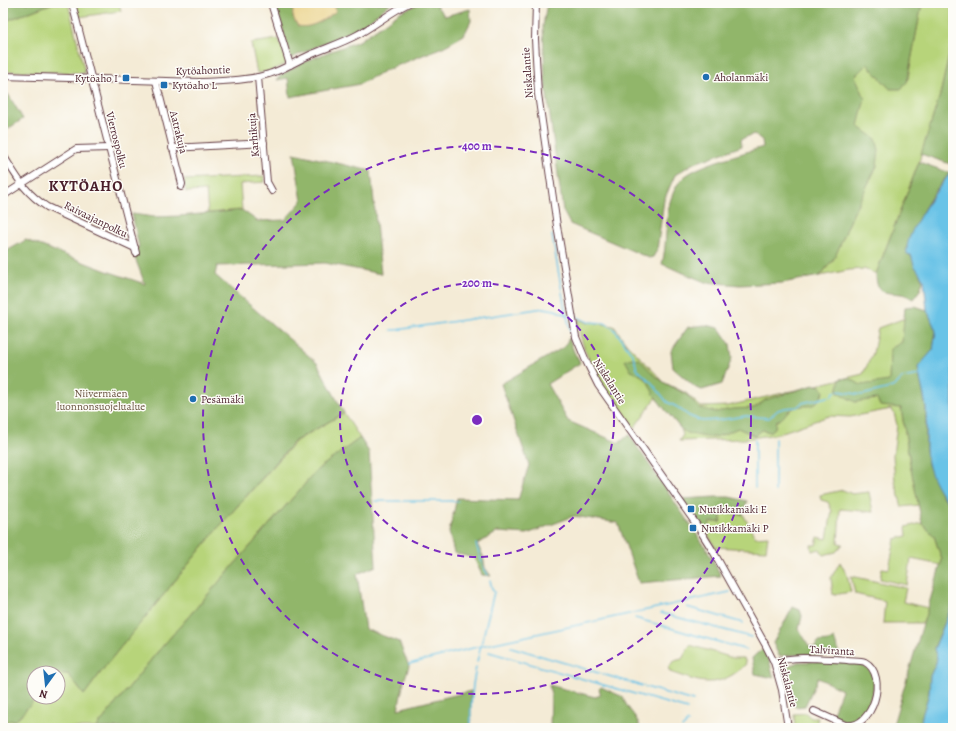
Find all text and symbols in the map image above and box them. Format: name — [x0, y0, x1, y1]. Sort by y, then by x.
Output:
street label: Niskalantie — [518, 47, 537, 99]
street label: Kytöahontie — [175, 62, 231, 79]
place label: Aholanmäki — [713, 70, 768, 85]
place label: Kytöaho I — [75, 71, 118, 86]
marker: Aholanmäki — [701, 72, 711, 82]
marker: Kytöaho I — [121, 73, 131, 83]
place label: Kytöaho L — [172, 78, 217, 93]
marker: Kytöaho L — [159, 80, 169, 90]
street label: Aatrakuja — [166, 108, 191, 156]
street label: Vierrospolku — [102, 109, 131, 170]
street label: Karhikuja — [244, 111, 263, 158]
text: 400 m — [462, 138, 492, 154]
district label: KYTÖAHO — [49, 176, 123, 196]
street label: Raivaajanpolku — [61, 198, 130, 241]
text: 200 m — [462, 275, 492, 291]
street label: Niskalantie — [590, 356, 630, 407]
park label: Niivermäen luonnonsuojelualue — [57, 386, 145, 414]
place label: Pesämäki — [201, 392, 244, 407]
marker: Pesämäki — [188, 394, 198, 404]
centre of rings — [470, 413, 484, 427]
place label: Nutikkamäki E — [699, 502, 767, 517]
marker: Nutikkamäki E — [686, 504, 696, 514]
place label: Nutikkamäki P — [701, 521, 769, 536]
marker: Nutikkamäki P — [688, 523, 698, 533]
street label: Talviranta — [809, 642, 856, 659]
street label: Niskalantie — [774, 655, 801, 709]
north arrow — [26, 665, 66, 705]
text: N — [38, 686, 49, 702]

